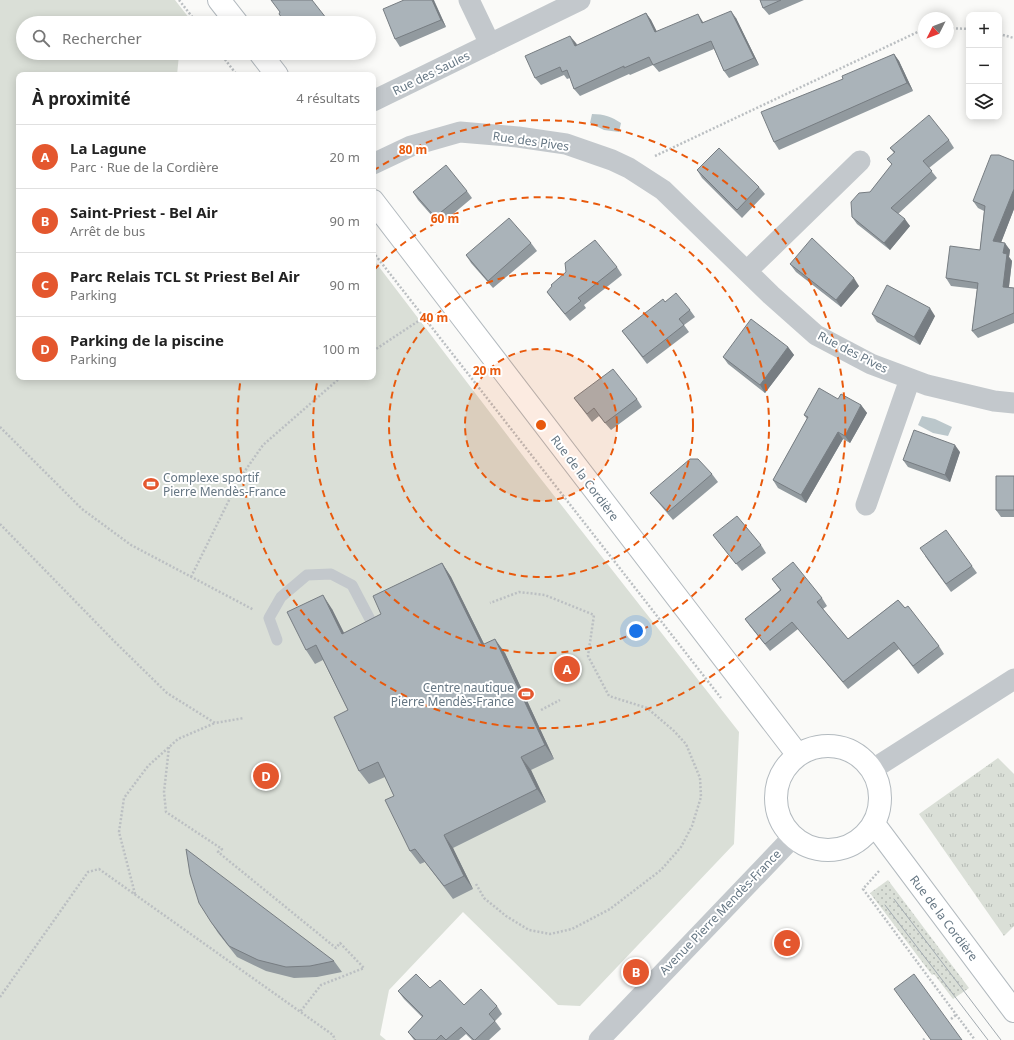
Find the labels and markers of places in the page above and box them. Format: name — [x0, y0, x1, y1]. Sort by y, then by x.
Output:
centre of rings — [534, 418, 548, 432]
place label: Complexe sportif Pierre Mendès-France — [163, 469, 286, 500]
sports icon: Complexe sportif Pierre Mendès-France — [142, 475, 160, 493]
pin: A — [554, 654, 580, 684]
place label: Centre nautique Pierre Mendès-France — [391, 679, 514, 710]
sports icon: Centre nautique Pierre Mendès-France — [517, 685, 535, 703]
pin: D — [253, 761, 279, 791]
pin: C — [774, 928, 800, 958]
pin: B — [623, 957, 649, 987]

